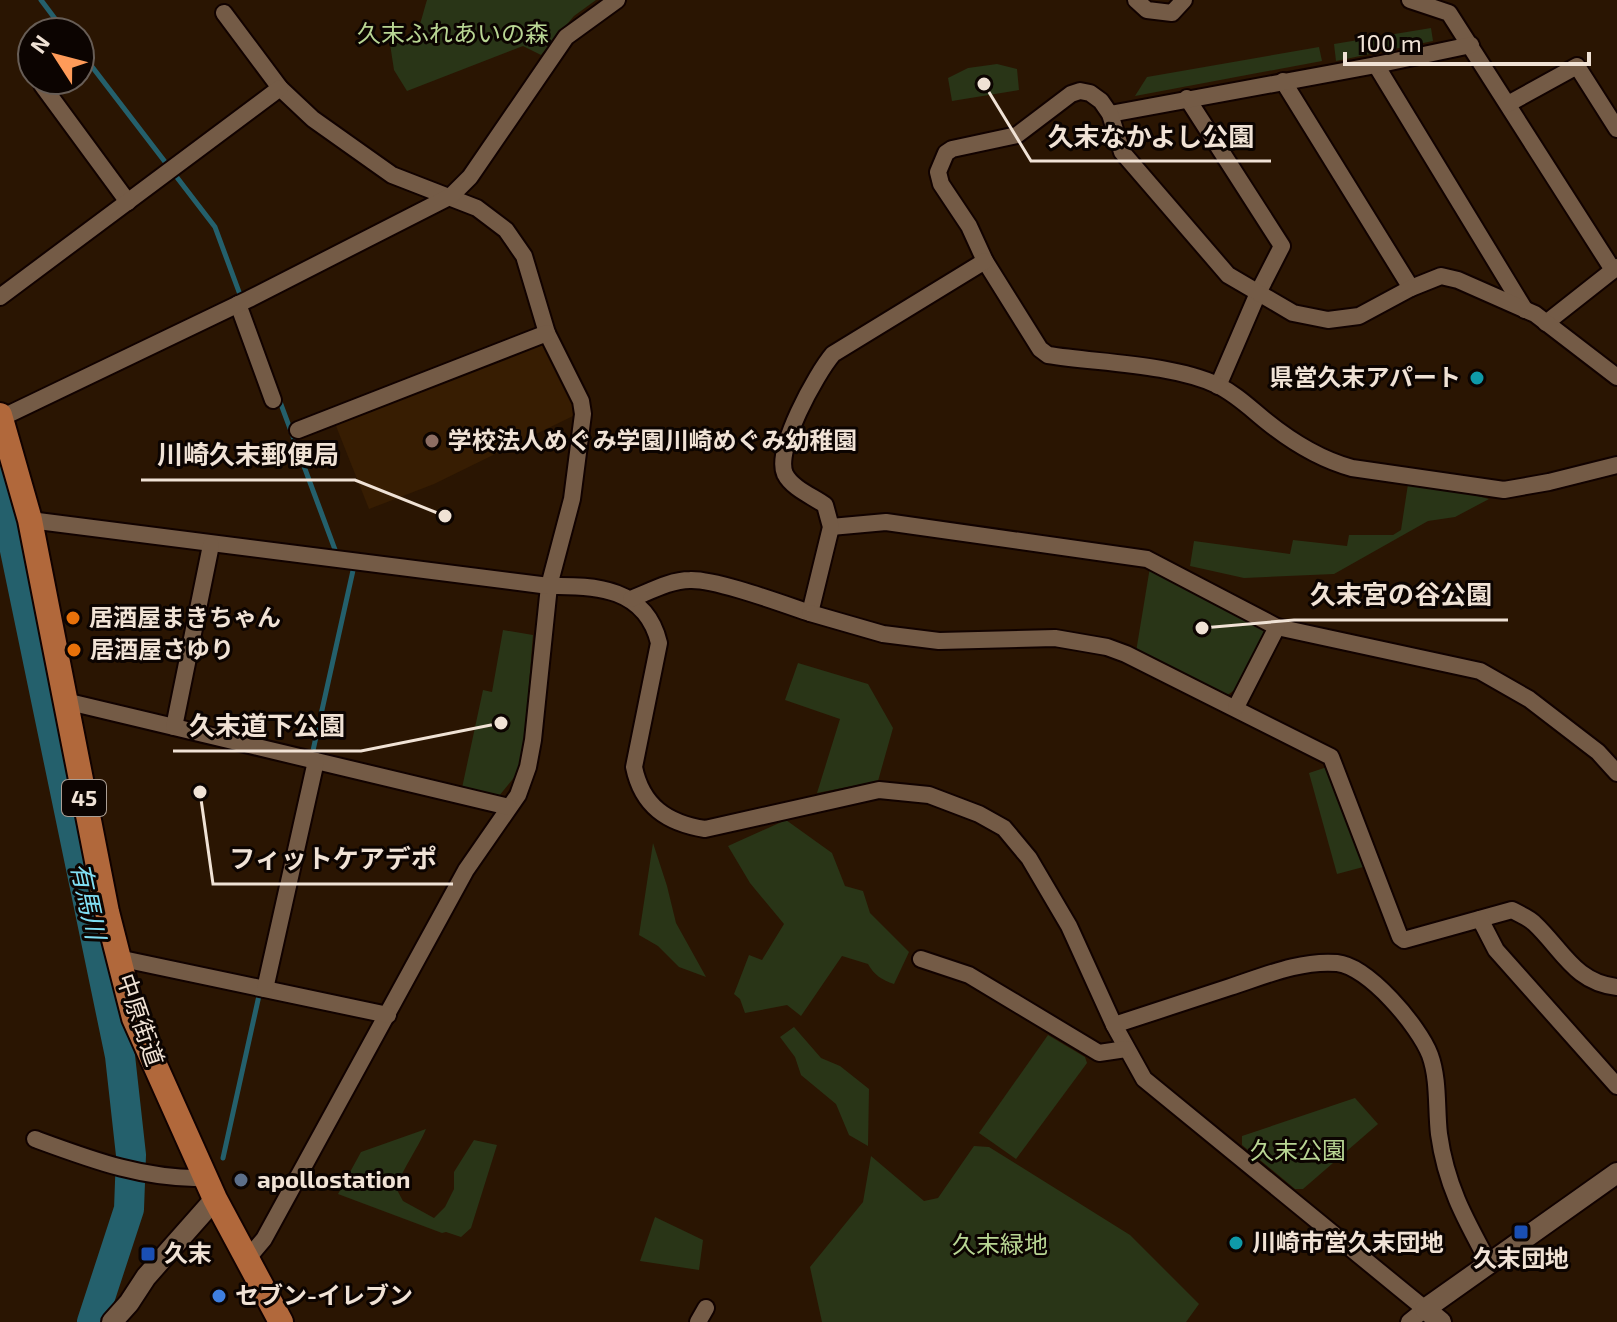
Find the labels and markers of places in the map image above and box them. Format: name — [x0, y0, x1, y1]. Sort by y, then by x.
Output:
callout: 久末なかよし公園 — [1031, 111, 1271, 161]
place label: 県営久末アパート — [1269, 362, 1461, 391]
marker: 県営久末アパート — [1468, 369, 1486, 387]
place label: 学校法人めぐみ学園川崎めぐみ幼稚園 — [448, 425, 857, 454]
callout: 川崎久末郵便局 — [141, 430, 355, 480]
marker: 学校法人めぐみ学園川崎めぐみ幼稚園 — [423, 432, 441, 450]
callout: 久末宮の谷公園 — [1294, 570, 1508, 620]
place label: 居酒屋まきちゃん — [89, 602, 281, 631]
marker: 居酒屋まきちゃん — [64, 609, 82, 627]
place label: 居酒屋さゆり — [90, 634, 234, 663]
marker: 居酒屋さゆり — [65, 641, 83, 659]
callout: 久末道下公園 — [173, 701, 361, 751]
callout: フィットケアデポ — [213, 834, 453, 884]
place label: apollostation — [257, 1164, 410, 1193]
marker: apollostation — [232, 1171, 250, 1189]
marker: 久末団地 — [1512, 1223, 1530, 1241]
place label: 川崎市営久末団地 — [1252, 1227, 1444, 1256]
marker: 川崎市営久末団地 — [1227, 1234, 1245, 1252]
place label: 久末 — [164, 1238, 212, 1267]
place label: 久末団地 — [1473, 1243, 1569, 1272]
marker: 久末 — [139, 1245, 157, 1263]
place label: セブン-イレブン — [235, 1280, 413, 1309]
marker: セブン-イレブン — [210, 1287, 228, 1305]

